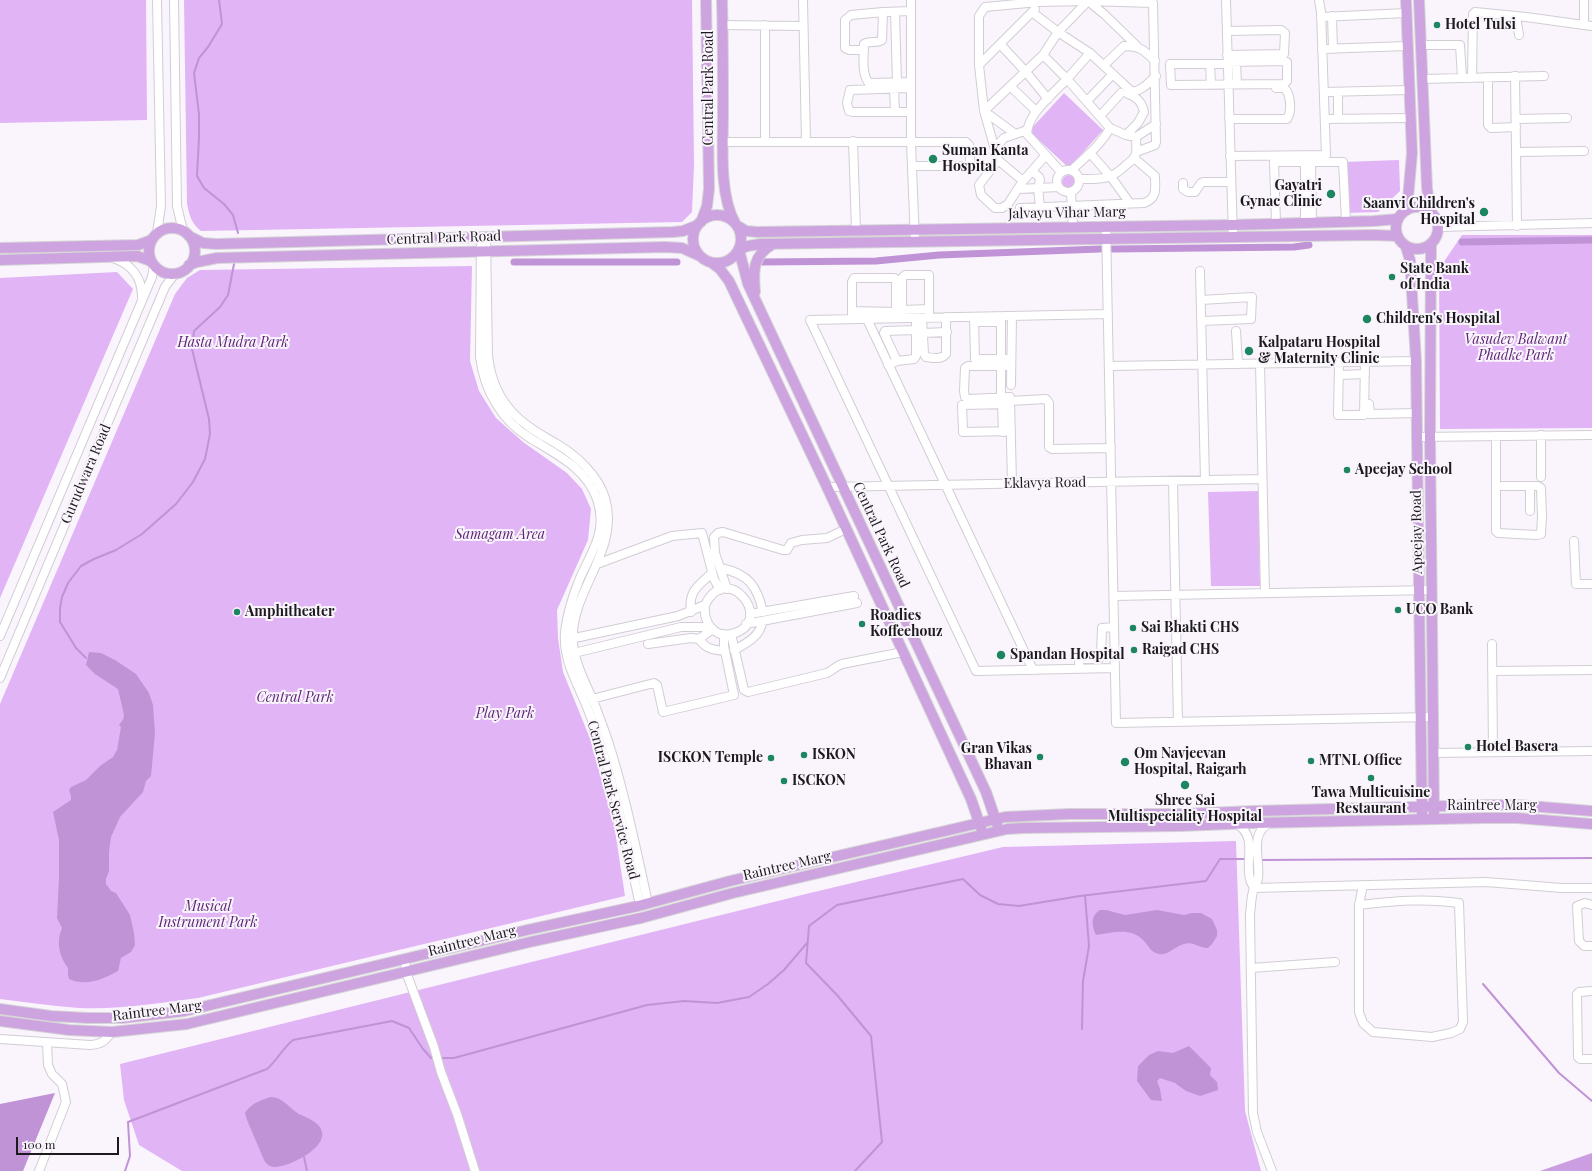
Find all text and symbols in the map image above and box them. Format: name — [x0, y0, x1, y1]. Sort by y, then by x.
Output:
place label: Hotel Tulsi — [1445, 17, 1516, 33]
marker: Hotel Tulsi — [1432, 20, 1442, 30]
street label: Central Park Road — [701, 31, 717, 145]
place label: Suman Kanta Hospital — [942, 143, 1028, 176]
marker: Suman Kanta Hospital — [927, 153, 939, 165]
place label: Gayatri Gynac Clinic — [1240, 178, 1322, 210]
marker: Gayatri Gynac Clinic — [1325, 188, 1337, 200]
place label: Saanvi Children's Hospital — [1363, 196, 1475, 228]
street label: Jalvayu Vihar Marg — [1008, 204, 1126, 222]
marker: Saanvi Children's Hospital — [1478, 206, 1490, 218]
street label: Central Park Road — [386, 228, 502, 248]
place label: State Bank of India — [1400, 261, 1469, 294]
marker: State Bank of India — [1387, 272, 1397, 282]
place label: Children's Hospital — [1376, 311, 1500, 327]
marker: Children's Hospital — [1361, 313, 1373, 325]
park label: Vasudev Balwant Phadke Park — [1464, 332, 1568, 364]
park label: Hasta Mudra Park — [177, 335, 289, 351]
place label: Kalpataru Hospital & Maternity Clinic — [1258, 335, 1380, 368]
marker: Kalpataru Hospital & Maternity Clinic — [1243, 345, 1255, 357]
street label: Gurudwara Road — [57, 422, 115, 526]
place label: Apeejay School — [1355, 462, 1452, 478]
marker: Apeejay School — [1342, 465, 1352, 475]
street label: Eklavya Road — [1003, 474, 1087, 492]
street label: Central Park Road — [849, 479, 913, 591]
street label: Apeejay Road — [1408, 490, 1426, 574]
park label: Samagam Area — [455, 527, 545, 543]
place label: UCO Bank — [1406, 602, 1473, 618]
place label: Amphitheater — [245, 604, 334, 620]
marker: UCO Bank — [1393, 605, 1403, 615]
marker: Amphitheater — [232, 607, 242, 617]
place label: Roadies Koffeehouz — [870, 608, 943, 640]
marker: Roadies Koffeehouz — [857, 619, 867, 629]
place label: Sai Bhakti CHS — [1141, 620, 1239, 636]
marker: Sai Bhakti CHS — [1128, 623, 1138, 633]
place label: Raigad CHS — [1142, 642, 1219, 658]
marker: Raigad CHS — [1129, 645, 1139, 655]
place label: Spandan Hospital — [1010, 647, 1125, 663]
marker: Spandan Hospital — [995, 649, 1007, 661]
park label: Central Park — [256, 690, 334, 706]
park label: Play Park — [476, 706, 534, 722]
street label: Central Park Service Road — [584, 719, 642, 881]
place label: Hotel Basera — [1476, 739, 1558, 755]
place label: Gran Vikas Bhavan — [961, 741, 1032, 774]
marker: Hotel Basera — [1463, 742, 1473, 752]
place label: Om Navjeevan Hospital, Raigarh — [1134, 746, 1247, 778]
place label: ISKON — [812, 747, 856, 763]
place label: ISCKON Temple — [658, 750, 763, 766]
marker: ISKON — [799, 750, 809, 760]
marker: Gran Vikas Bhavan — [1035, 752, 1045, 762]
marker: ISCKON Temple — [766, 753, 776, 763]
place label: MTNL Office — [1319, 753, 1402, 769]
marker: Om Navjeevan Hospital, Raigarh — [1119, 756, 1131, 768]
marker: MTNL Office — [1306, 756, 1316, 766]
place label: ISCKON — [792, 773, 846, 789]
marker: Tawa Multicuisine Restaurant — [1366, 773, 1376, 783]
marker: ISCKON — [779, 776, 789, 786]
marker: Shree Sai Multispeciality Hospital — [1179, 779, 1191, 791]
place label: Tawa Multicuisine Restaurant — [1312, 785, 1430, 818]
place label: Shree Sai Multispeciality Hospital — [1108, 793, 1262, 826]
street label: Raintree Marg — [1447, 798, 1537, 814]
street label: Raintree Marg — [741, 848, 833, 884]
park label: Musical Instrument Park — [158, 899, 258, 932]
street label: Raintree Marg — [426, 922, 518, 960]
street label: Raintree Marg — [111, 997, 203, 1025]
scale bar — [18, 1129, 121, 1155]
text: 100 m — [23, 1136, 55, 1152]

